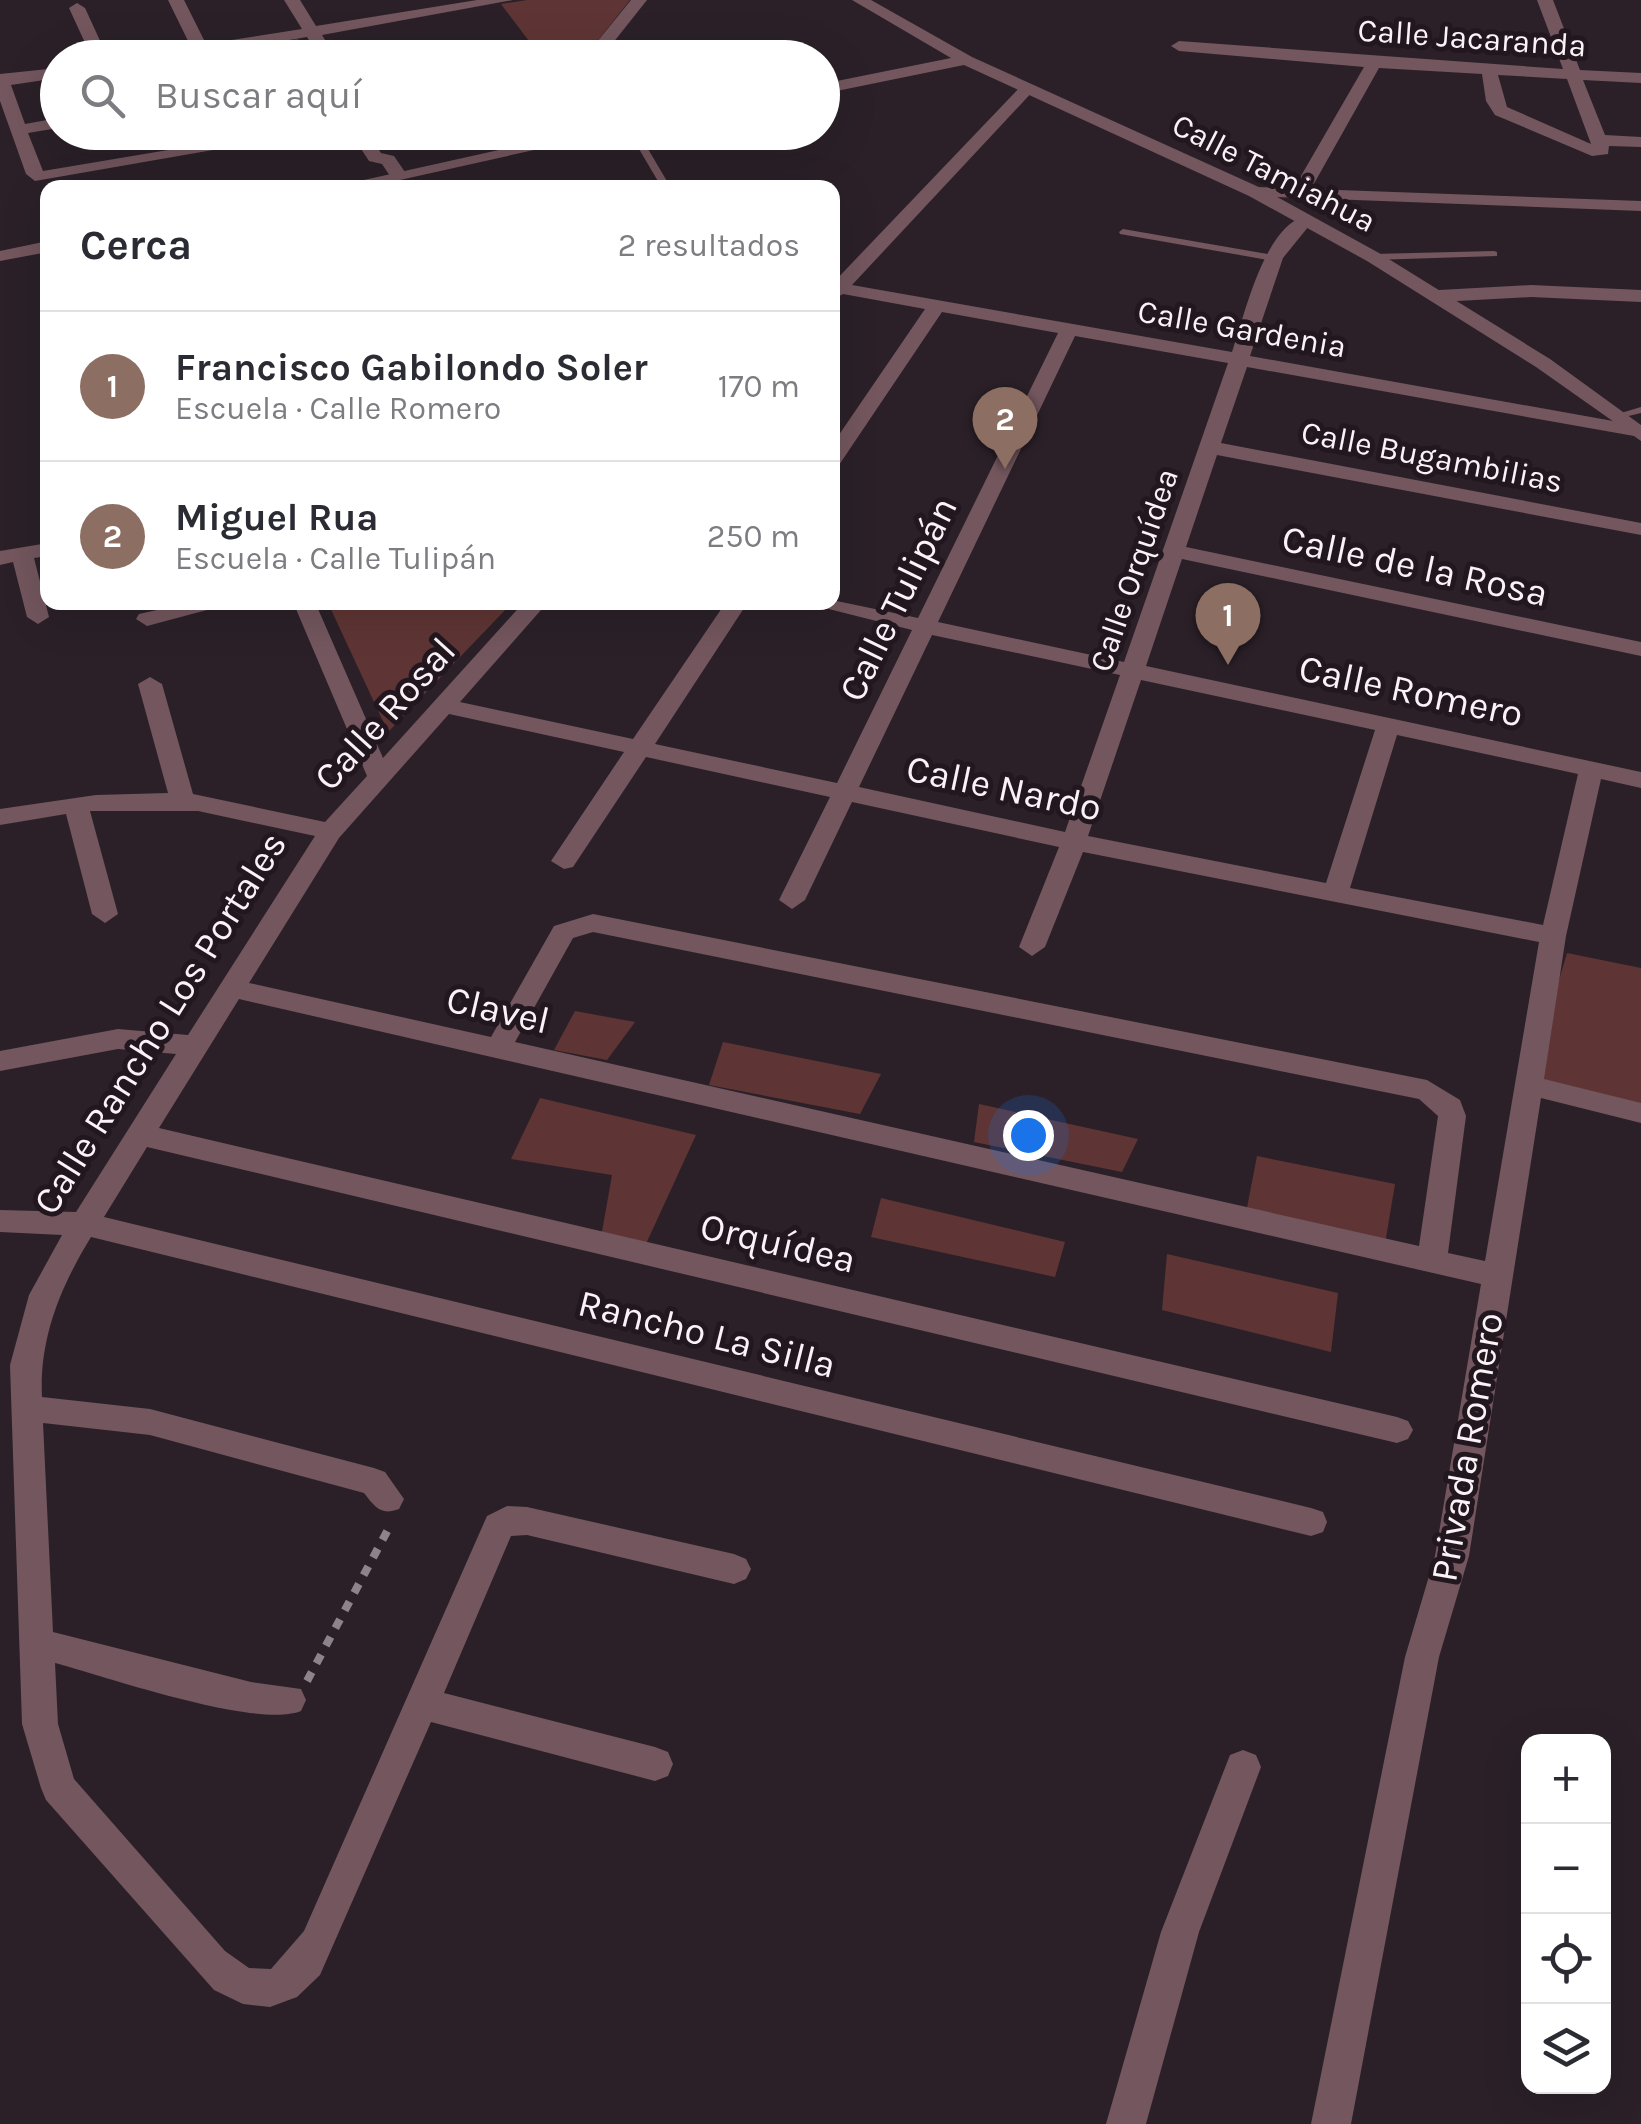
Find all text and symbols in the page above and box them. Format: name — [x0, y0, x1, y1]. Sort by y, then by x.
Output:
street label: Calle Jacaranda — [1357, 12, 1587, 64]
search box — [40, 40, 840, 150]
icon: search — [75, 68, 130, 123]
text: Buscar aquí — [155, 73, 362, 118]
street label: Calle Tamiahua — [1166, 106, 1382, 240]
text: Cerca — [80, 220, 192, 270]
text: 2 resultados — [618, 227, 800, 264]
street label: Calle Gardenia — [1135, 292, 1349, 366]
text: Francisco Gabilondo Soler — [175, 345, 648, 390]
text: 1 — [107, 368, 118, 405]
text: 170 m — [718, 368, 800, 405]
pin: 2 — [972, 386, 1038, 469]
text: Escuela · Calle Romero — [175, 390, 501, 427]
street label: Calle Bugambilias — [1298, 414, 1566, 500]
street label: Calle Orquídea — [1082, 464, 1186, 676]
street label: Calle Tulipán — [829, 490, 967, 708]
text: Miguel Rua — [175, 495, 378, 540]
street label: Calle de la Rosa — [1278, 516, 1552, 616]
text: 2 — [103, 518, 122, 555]
text: 250 m — [707, 518, 800, 555]
text: Escuela · Calle Tulipán — [175, 540, 496, 577]
pin: 1 — [1196, 582, 1260, 665]
street label: Calle Rosal — [305, 628, 465, 800]
street label: Calle Romero — [1295, 645, 1527, 737]
street label: Calle Nardo — [903, 745, 1105, 831]
street label: Calle Rancho Los Portales — [24, 824, 296, 1222]
street label: Clavel — [442, 976, 554, 1044]
your location — [1003, 1110, 1054, 1161]
street label: Orquídea — [696, 1203, 860, 1283]
street label: Rancho La Silla — [574, 1280, 840, 1388]
street label: Privada Romero — [1421, 1309, 1513, 1585]
map controls — [1521, 1734, 1611, 2094]
button: + — [1521, 1734, 1611, 1824]
button: − — [1521, 1824, 1611, 1914]
button: locate — [1521, 1914, 1611, 2004]
button: layers — [1521, 2004, 1611, 2094]

